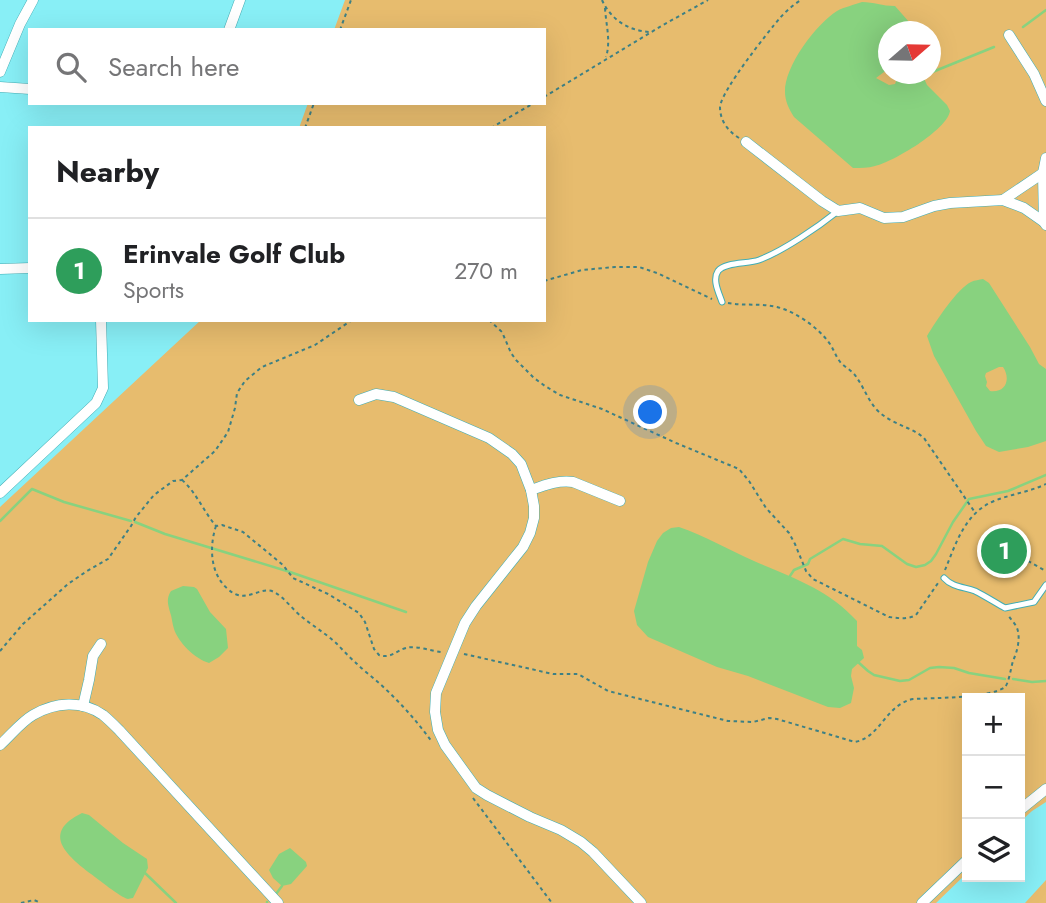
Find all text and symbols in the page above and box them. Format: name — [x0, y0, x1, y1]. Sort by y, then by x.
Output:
north arrow — [878, 21, 941, 84]
search box — [28, 28, 546, 105]
icon: search — [52, 48, 90, 86]
text: Search here — [108, 48, 240, 86]
text: Nearby — [56, 150, 159, 193]
text: Erinvale Golf Club — [123, 235, 345, 273]
text: 1 — [73, 254, 85, 288]
text: 270 m — [454, 254, 518, 288]
text: Sports — [123, 273, 184, 307]
your location — [633, 395, 667, 429]
pin: 1 — [981, 525, 1027, 577]
map controls — [962, 693, 1025, 882]
button: + — [962, 693, 1025, 756]
button: − — [962, 756, 1025, 819]
button: layers — [962, 819, 1025, 882]

